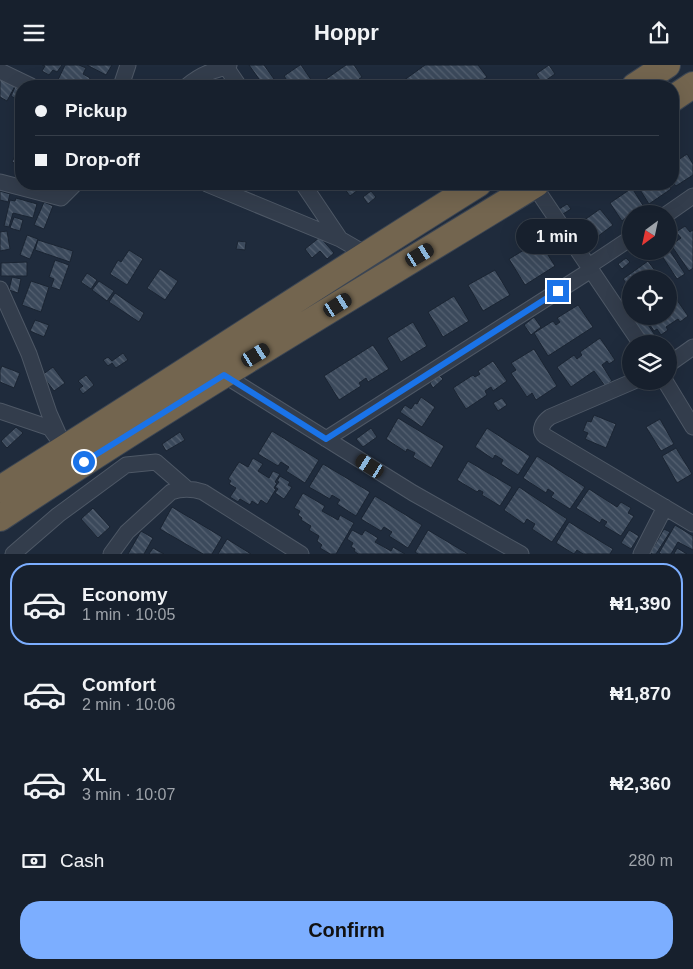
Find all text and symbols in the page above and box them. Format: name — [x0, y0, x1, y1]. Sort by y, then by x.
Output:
icon: menu — [20, 19, 48, 47]
icon: share — [645, 19, 673, 47]
text: Hoppr — [314, 20, 379, 45]
text: Pickup — [65, 100, 127, 121]
text: Drop-off — [65, 149, 140, 170]
north arrow — [622, 205, 678, 260]
map controls — [622, 205, 677, 390]
callout: 1 min — [517, 219, 599, 253]
text: 1 min — [536, 228, 578, 245]
car — [403, 241, 436, 269]
button: locate — [622, 270, 677, 325]
route end — [547, 280, 569, 302]
car — [321, 291, 354, 319]
button: layers — [622, 335, 677, 390]
car — [239, 341, 272, 369]
route start — [73, 451, 95, 473]
car — [353, 452, 386, 480]
icon: car — [22, 582, 67, 627]
text: Economy — [82, 584, 168, 605]
text: ₦1,390 — [610, 593, 671, 614]
text: 1 min · 10:05 — [82, 606, 175, 623]
icon: car — [22, 672, 67, 717]
text: Comfort — [82, 674, 156, 695]
text: ₦1,870 — [610, 683, 671, 704]
text: 2 min · 10:06 — [82, 696, 175, 713]
icon: car — [22, 762, 67, 807]
text: XL — [82, 764, 106, 785]
text: ₦2,360 — [610, 773, 671, 794]
text: 3 min · 10:07 — [82, 786, 175, 803]
icon: cash — [20, 847, 48, 875]
text: Cash — [60, 850, 104, 871]
text: 280 m — [629, 852, 673, 869]
button: Confirm — [20, 901, 673, 959]

